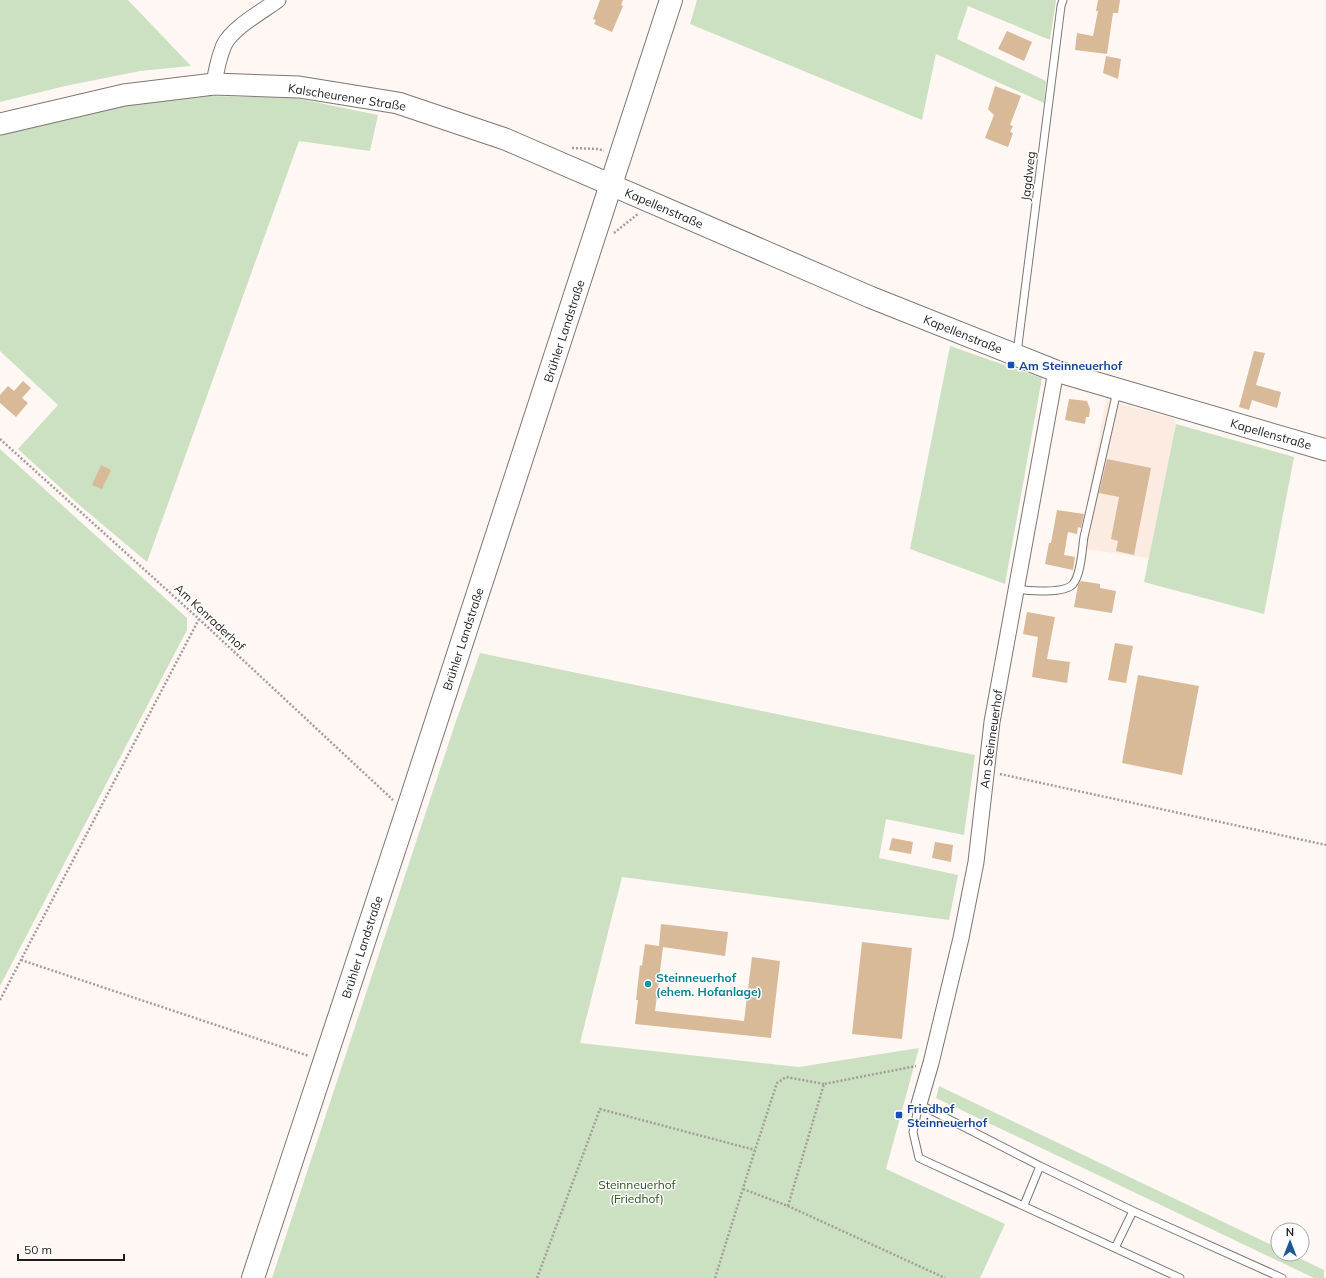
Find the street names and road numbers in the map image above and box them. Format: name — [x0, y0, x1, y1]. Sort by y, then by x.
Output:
street label: Kalscheurener Straße — [287, 80, 407, 114]
street label: Jagdweg — [1018, 150, 1038, 202]
street label: Kapellenstraße — [623, 185, 705, 231]
street label: Brühler Landstraße — [540, 278, 588, 384]
street label: Kapellenstraße — [921, 311, 1005, 357]
street label: Kapellenstraße — [1229, 415, 1313, 453]
street label: Am Konraderhof — [171, 580, 249, 654]
street label: Brühler Landstraße — [439, 586, 487, 692]
street label: Am Steinneuerhof — [977, 688, 1005, 789]
street label: Brühler Landstraße — [338, 894, 386, 1000]

